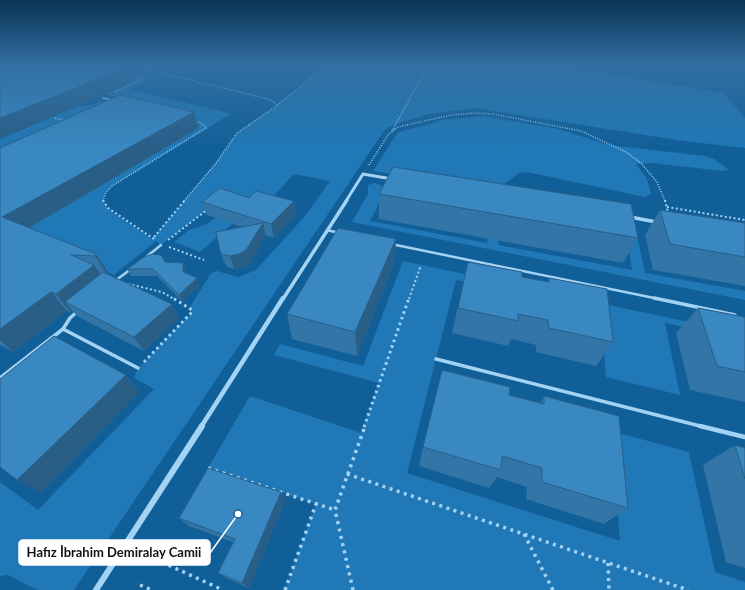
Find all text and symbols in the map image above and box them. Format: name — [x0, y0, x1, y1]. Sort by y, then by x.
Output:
callout: Hafız İbrahim Demiralay Camii — [19, 540, 210, 565]
text: Hafız İbrahim Demiralay Camii — [27, 544, 201, 560]

